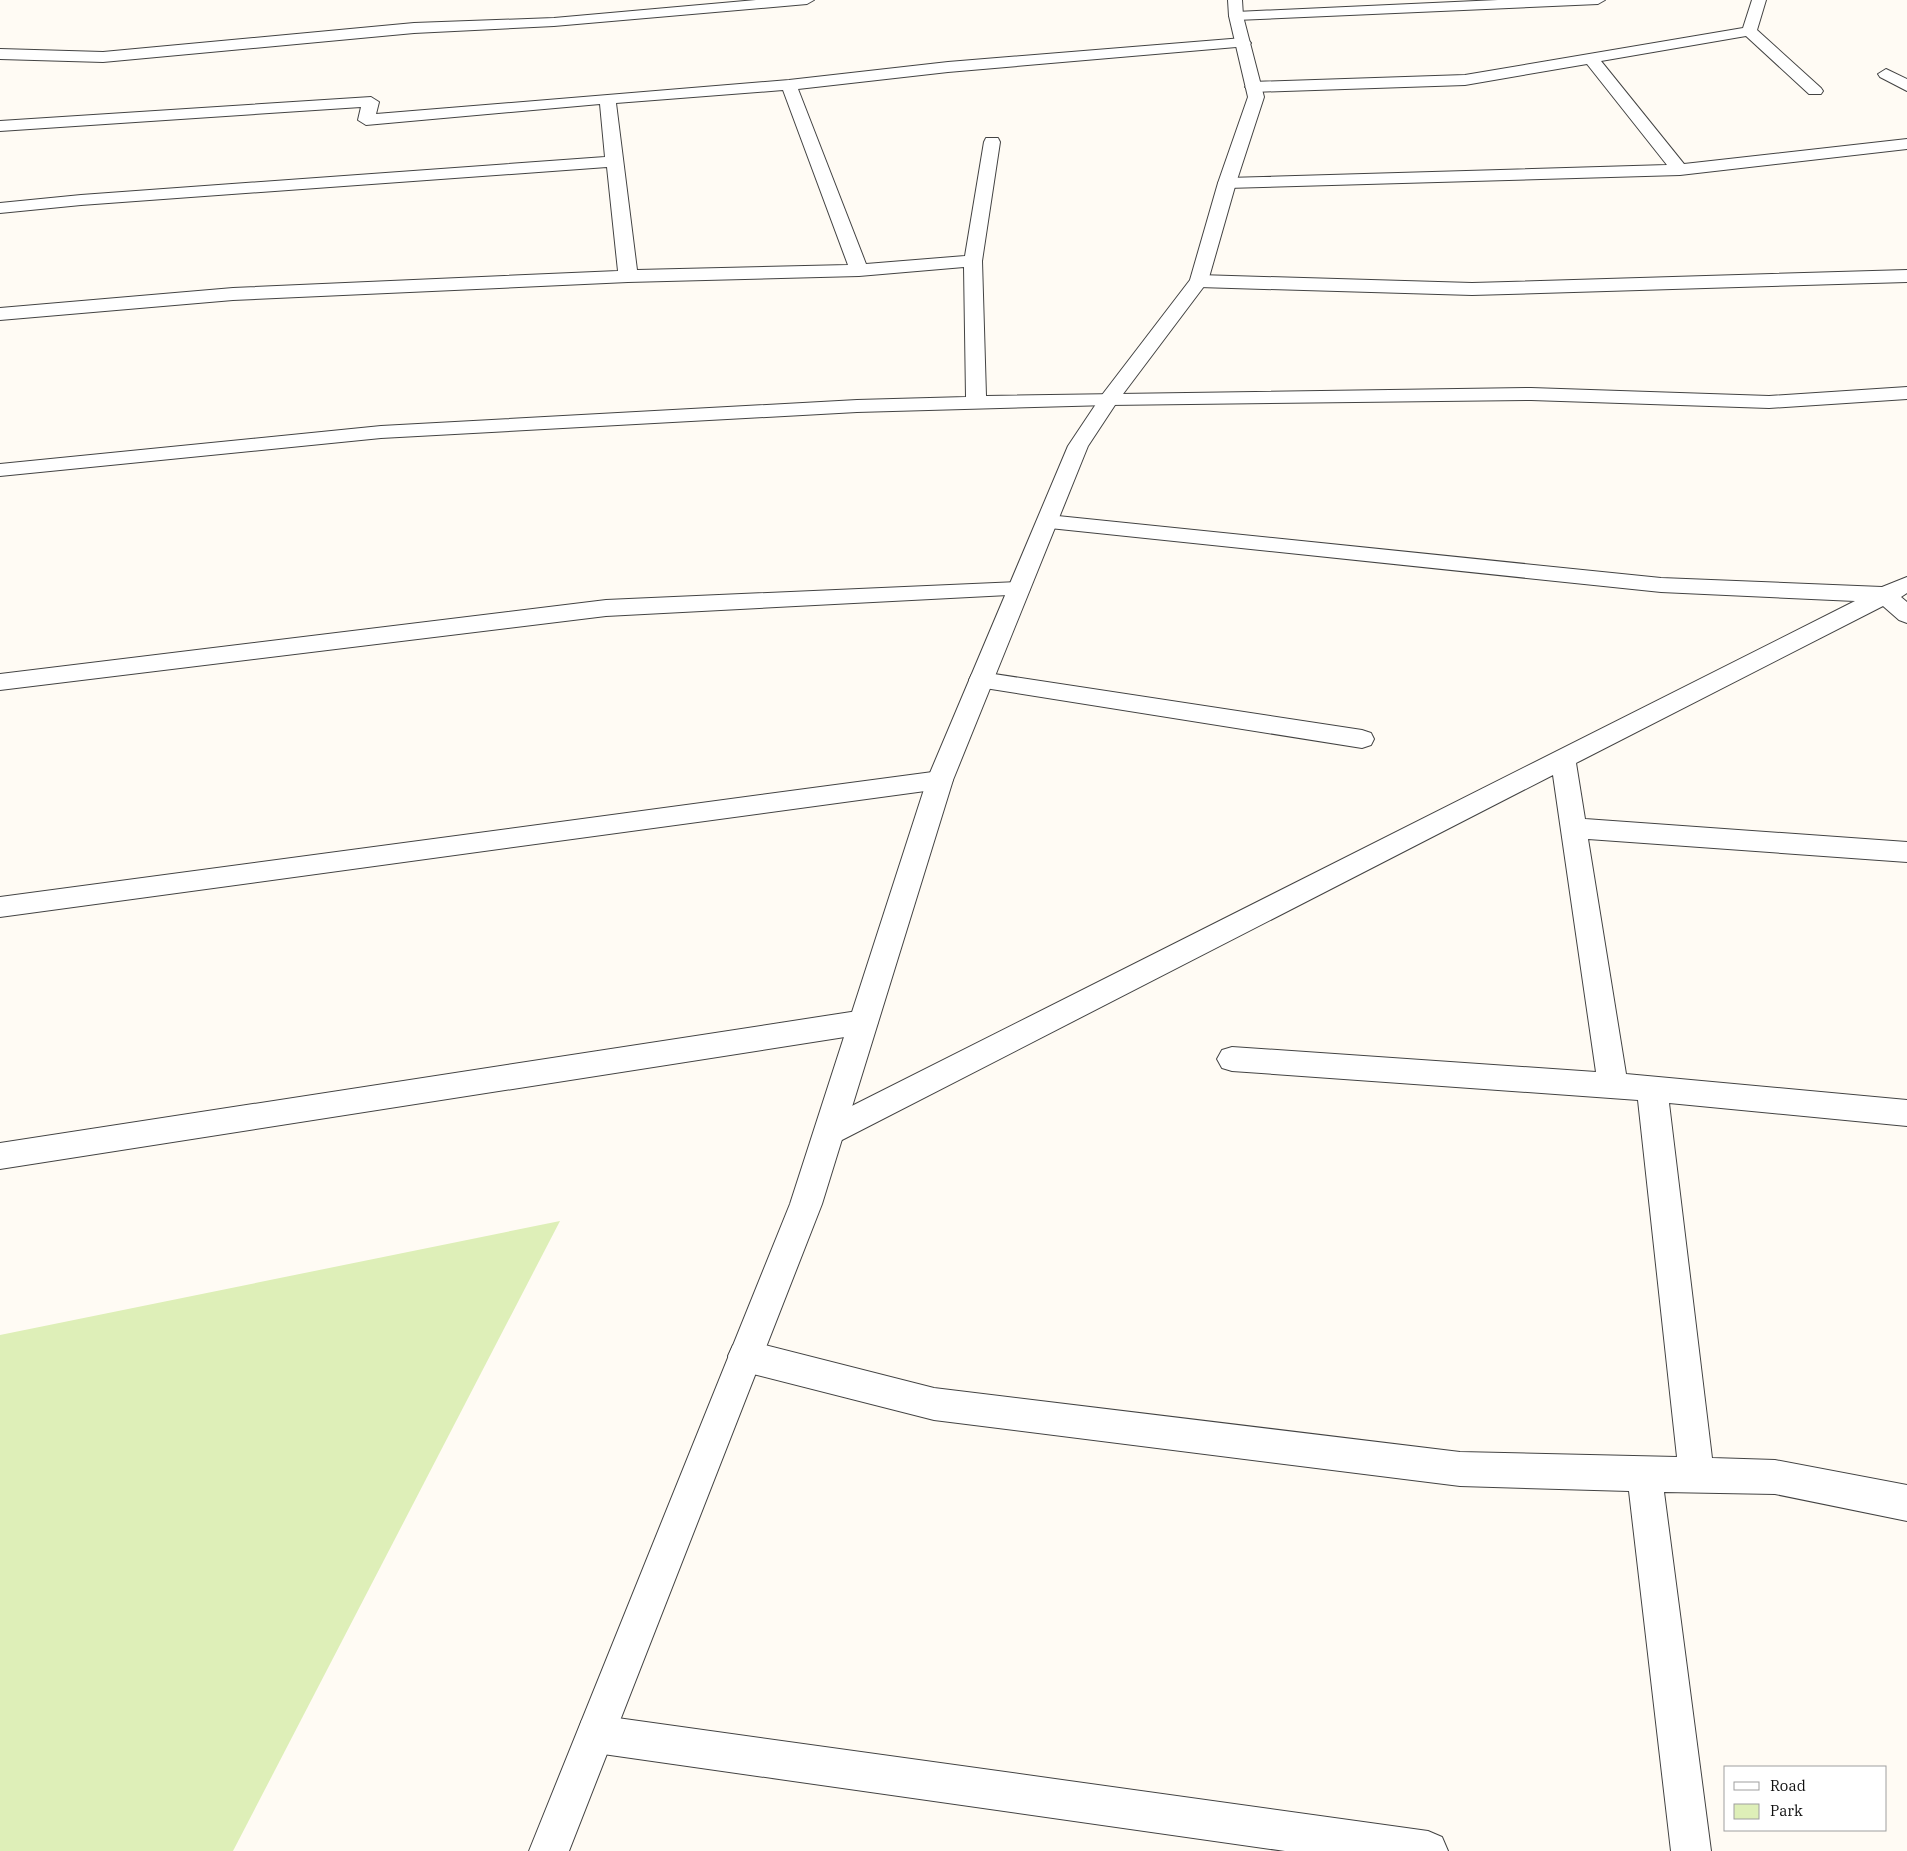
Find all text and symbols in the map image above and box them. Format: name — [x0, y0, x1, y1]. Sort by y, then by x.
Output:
legend — [1724, 1766, 1887, 1831]
text: Road — [1770, 1776, 1806, 1795]
text: Park — [1770, 1801, 1803, 1820]

